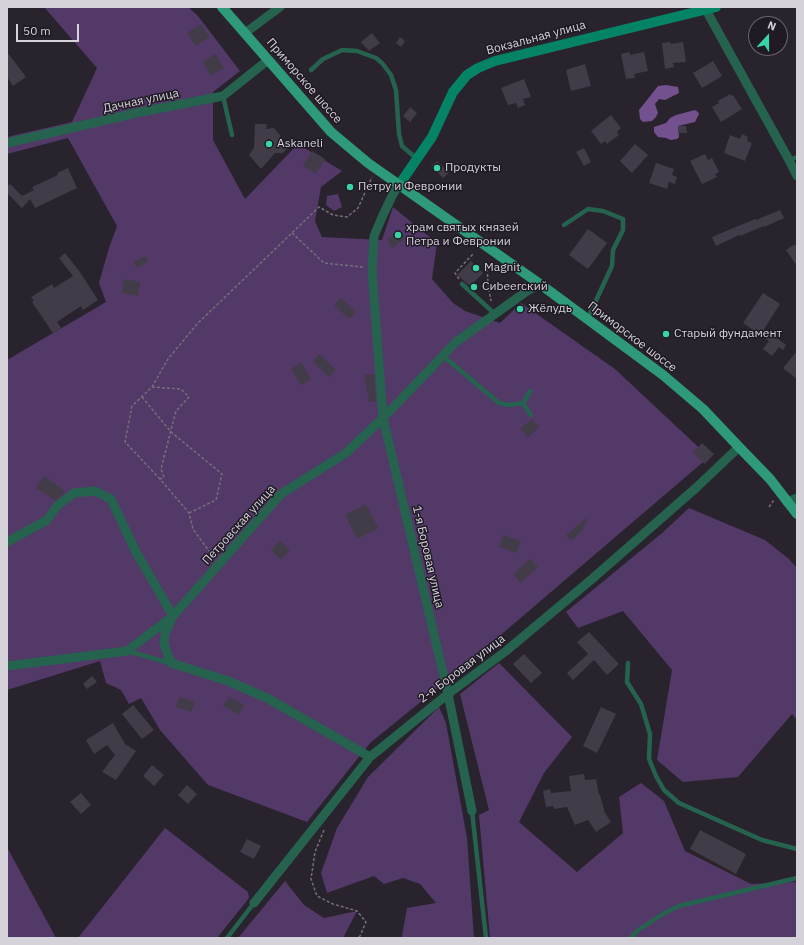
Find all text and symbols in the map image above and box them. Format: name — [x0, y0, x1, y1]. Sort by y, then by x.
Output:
scale bar — [18, 16, 81, 42]
north arrow — [748, 16, 788, 56]
street label: Вокзальная улица — [485, 18, 587, 58]
text: N — [766, 18, 778, 34]
text: 50 m — [23, 23, 51, 38]
street label: Приморское шоссе — [263, 36, 345, 126]
street label: Дачная улица — [102, 86, 180, 116]
place label: Askaneli — [277, 137, 323, 151]
marker: Askaneli — [264, 139, 274, 149]
place label: Продукты — [445, 161, 501, 175]
marker: Продукты — [432, 163, 442, 173]
place label: Петру и Февронии — [358, 180, 462, 194]
marker: Петру и Февронии — [345, 182, 355, 192]
place label: храм святых князей Петра и Февронии — [406, 221, 519, 249]
marker: храм святых князей Петра и Февронии — [393, 230, 403, 240]
place label: Magnit — [484, 261, 521, 275]
marker: Magnit — [471, 263, 481, 273]
place label: Сиbeerский — [482, 280, 548, 294]
marker: Сиbeerский — [469, 282, 479, 292]
street label: Приморское шоссе — [585, 299, 679, 375]
place label: Жёлудь — [528, 302, 572, 316]
marker: Жёлудь — [515, 304, 525, 314]
place label: Старый фундамент — [674, 327, 782, 341]
marker: Старый фундамент — [661, 329, 671, 339]
street label: Петровская улица — [199, 482, 279, 568]
street label: 1-я Боровая улица — [409, 504, 447, 610]
street label: 2-я Боровая улица — [416, 632, 508, 706]

